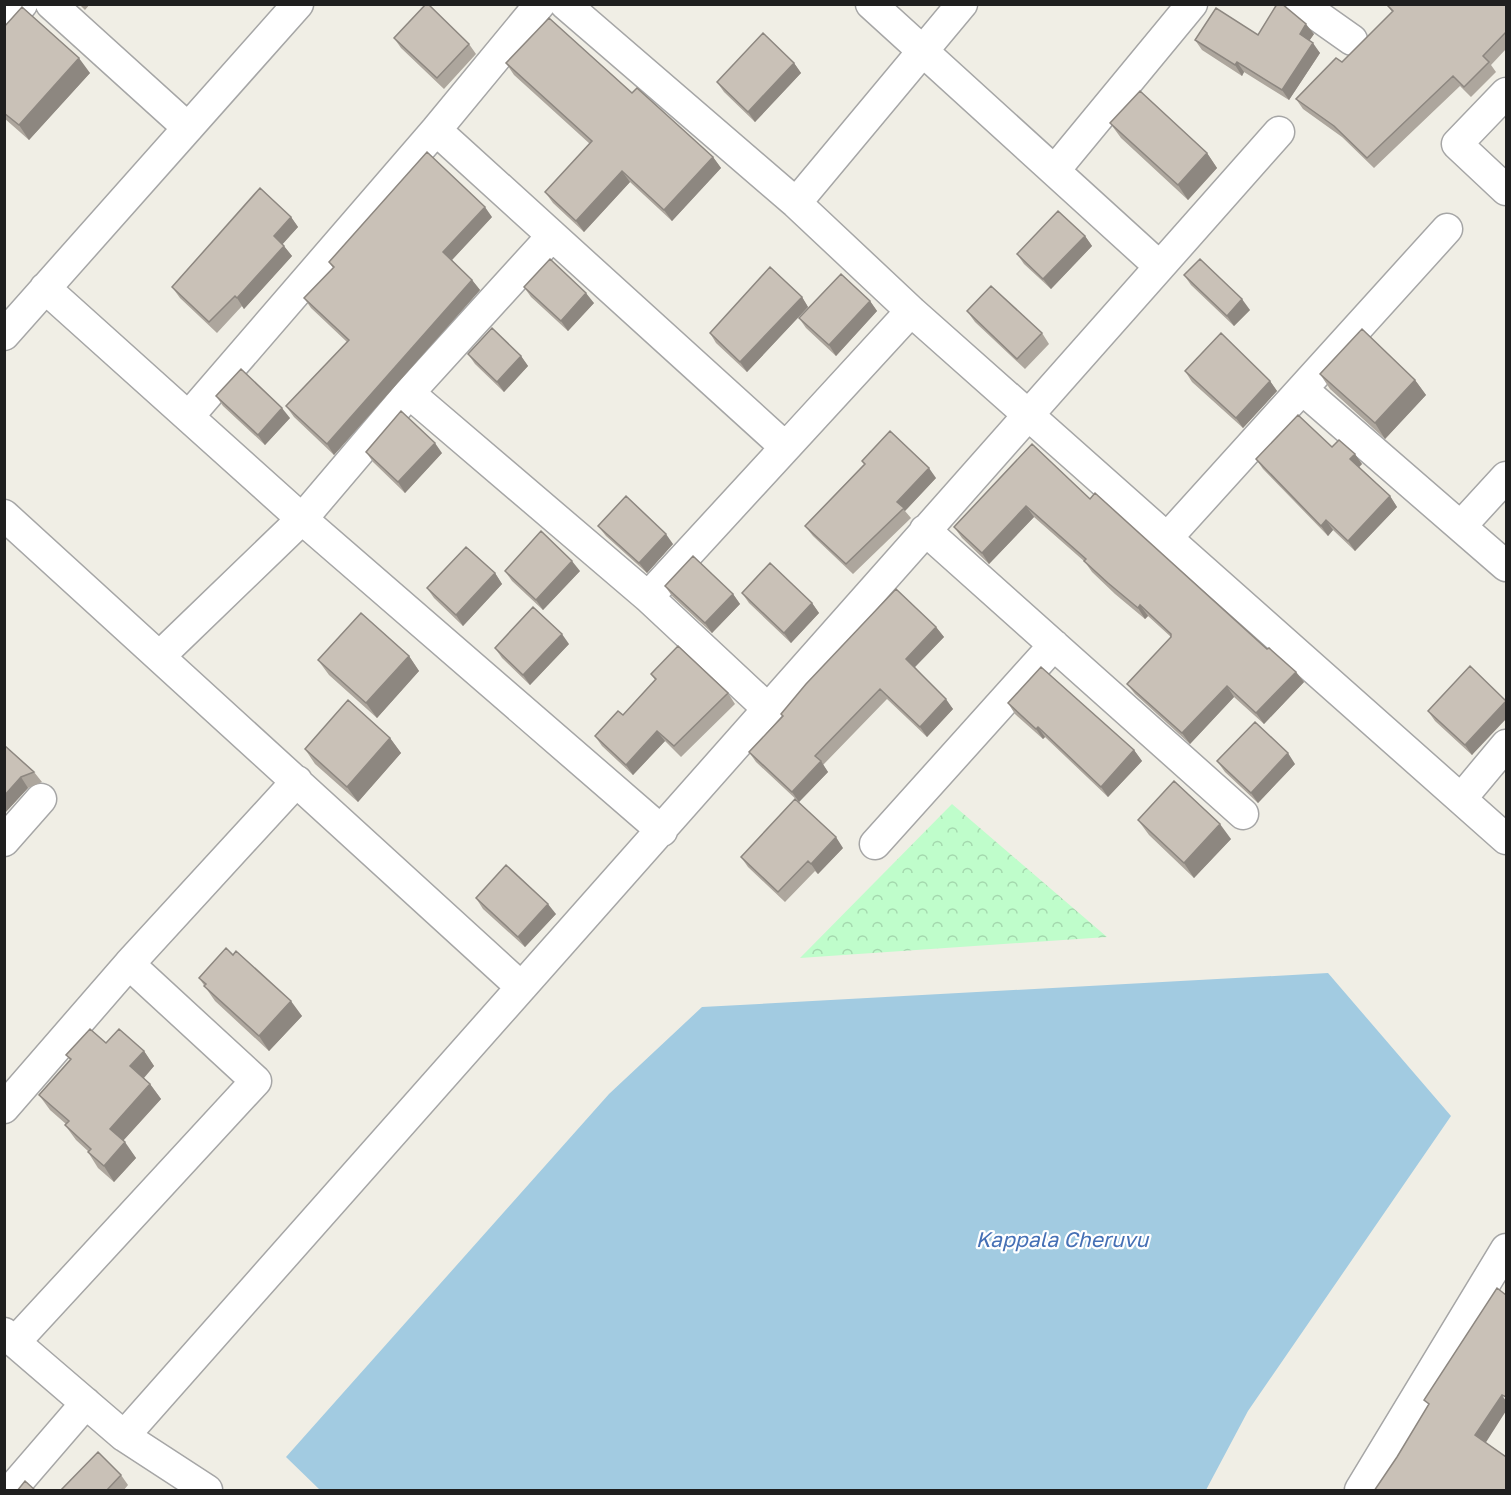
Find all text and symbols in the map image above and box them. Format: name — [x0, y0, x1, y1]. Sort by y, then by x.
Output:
water label: Kappala Cheruvu — [976, 1226, 1149, 1252]

